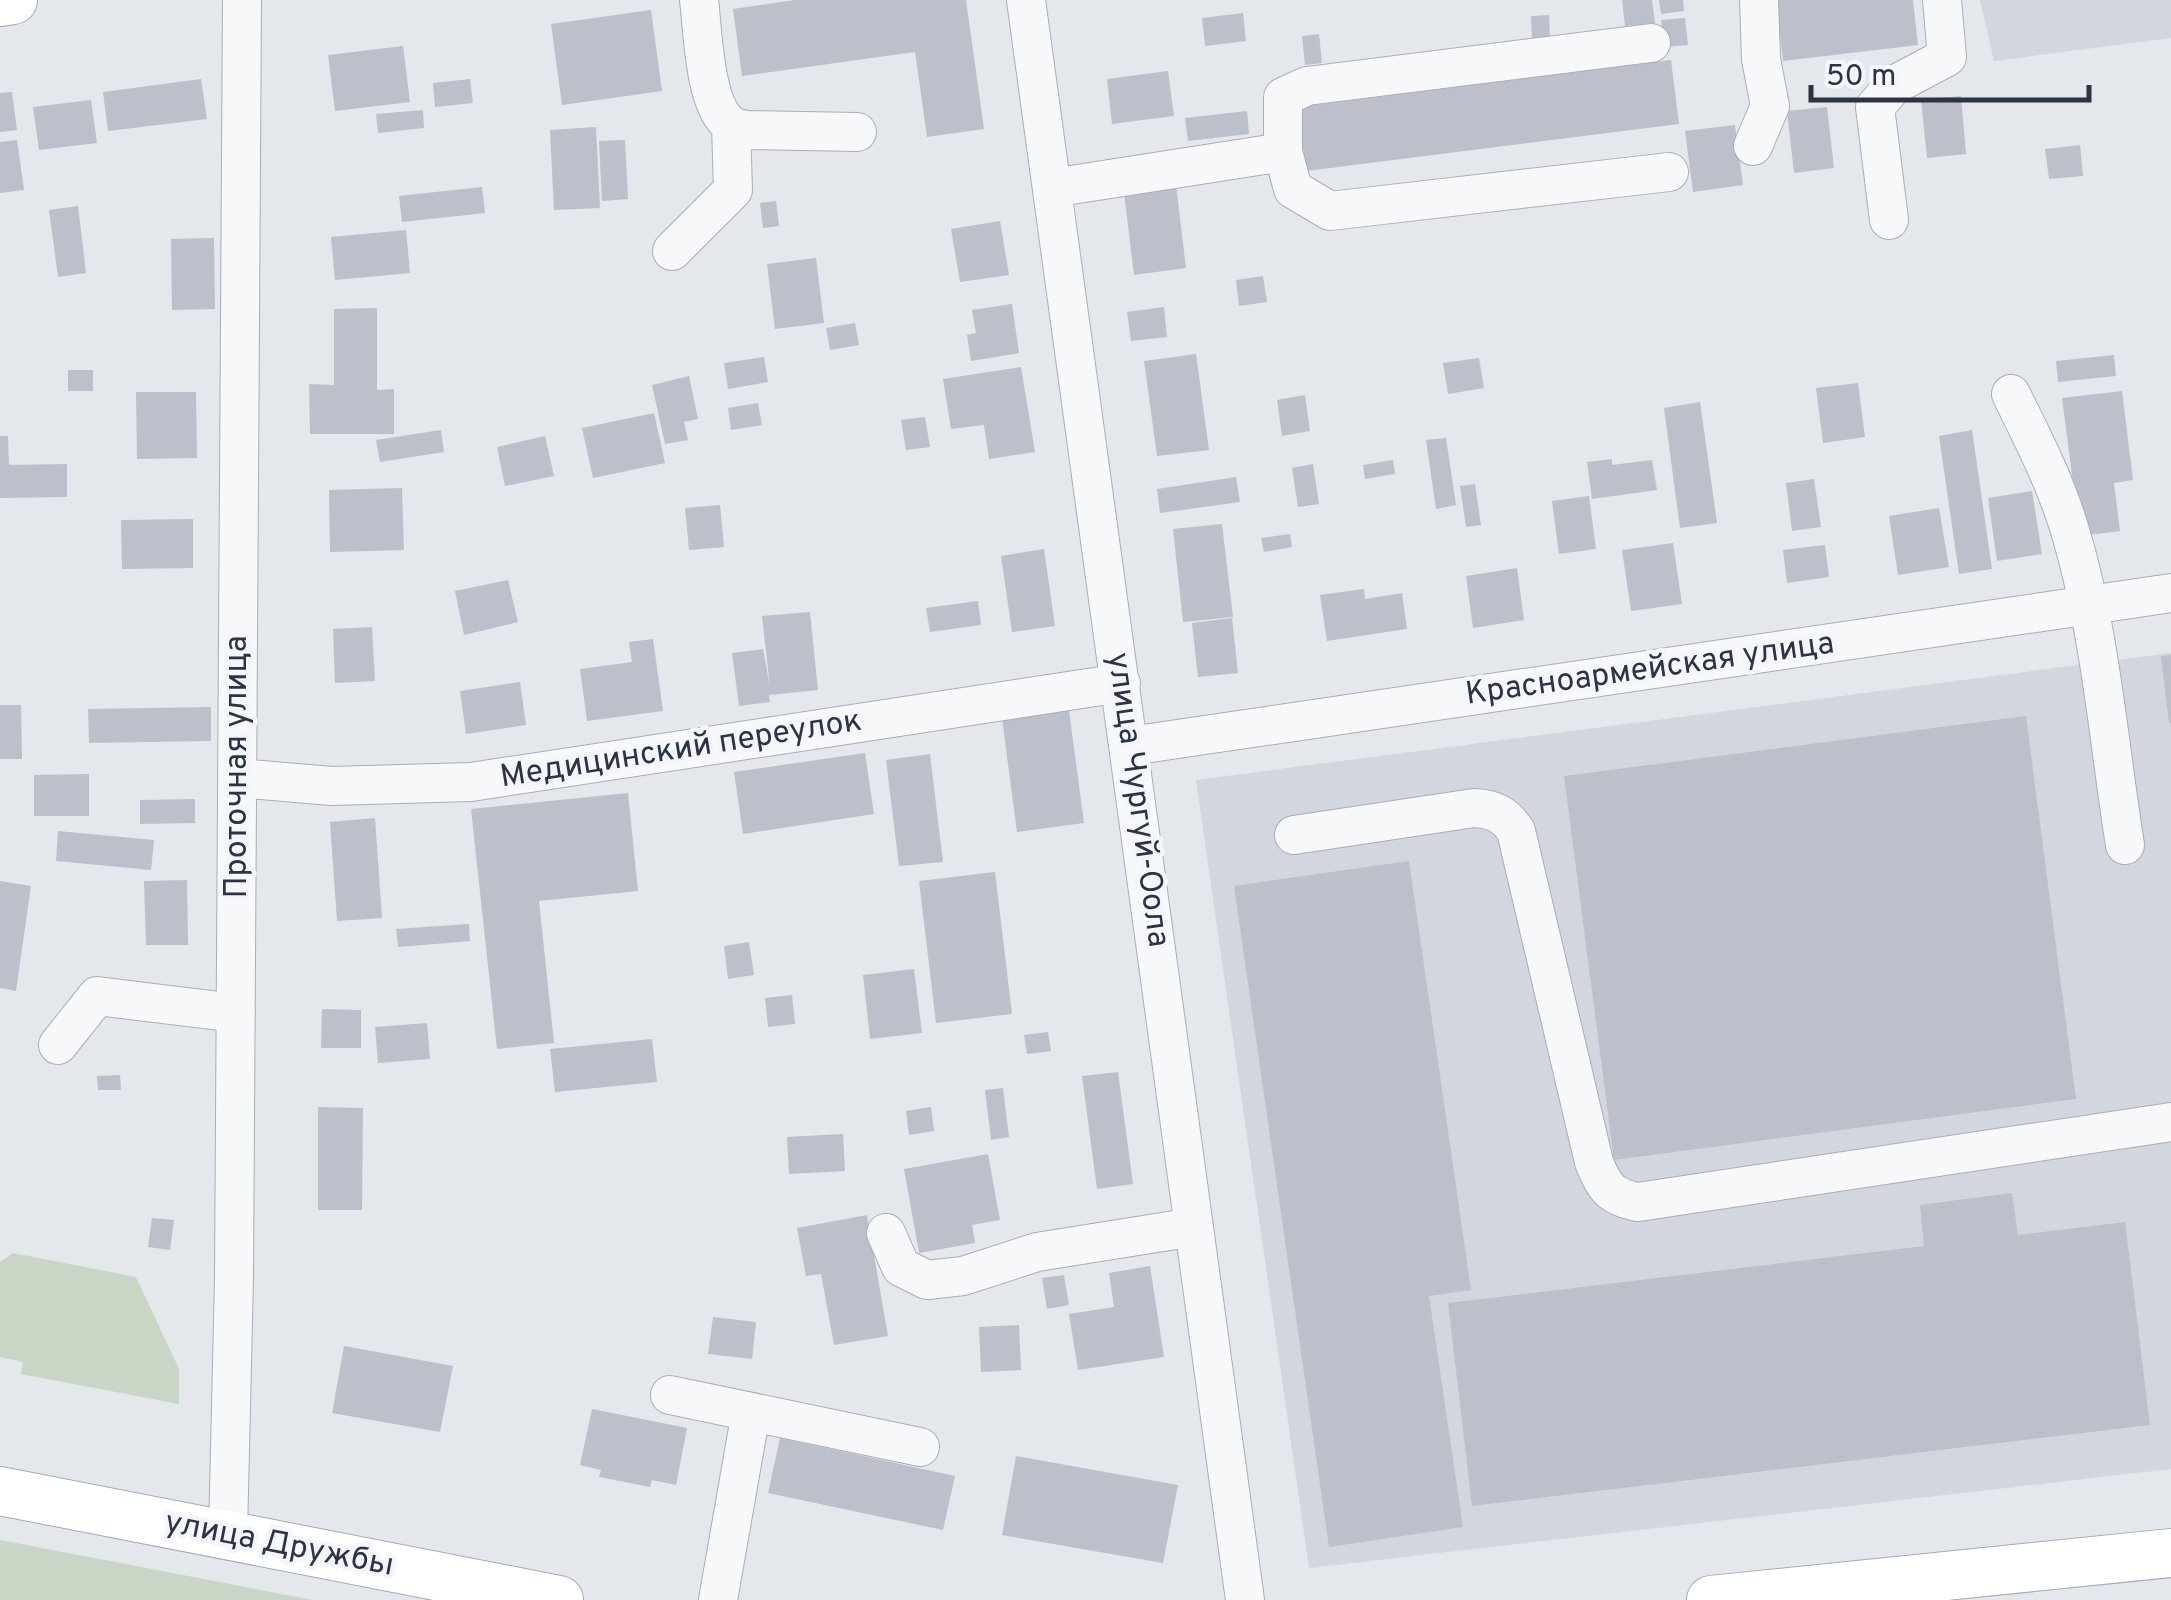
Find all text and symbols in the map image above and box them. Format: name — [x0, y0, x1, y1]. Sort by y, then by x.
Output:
scale bar — [1811, 40, 2088, 102]
text: 50 m — [1826, 59, 1896, 96]
street label: Красноармейская улица — [1463, 624, 1837, 716]
street label: Проточная улица — [218, 635, 258, 899]
street label: улица Чургуй-Оола — [1097, 650, 1177, 950]
street label: Медицинский переулок — [497, 702, 865, 798]
street label: улица Дружбы — [161, 1503, 397, 1587]

